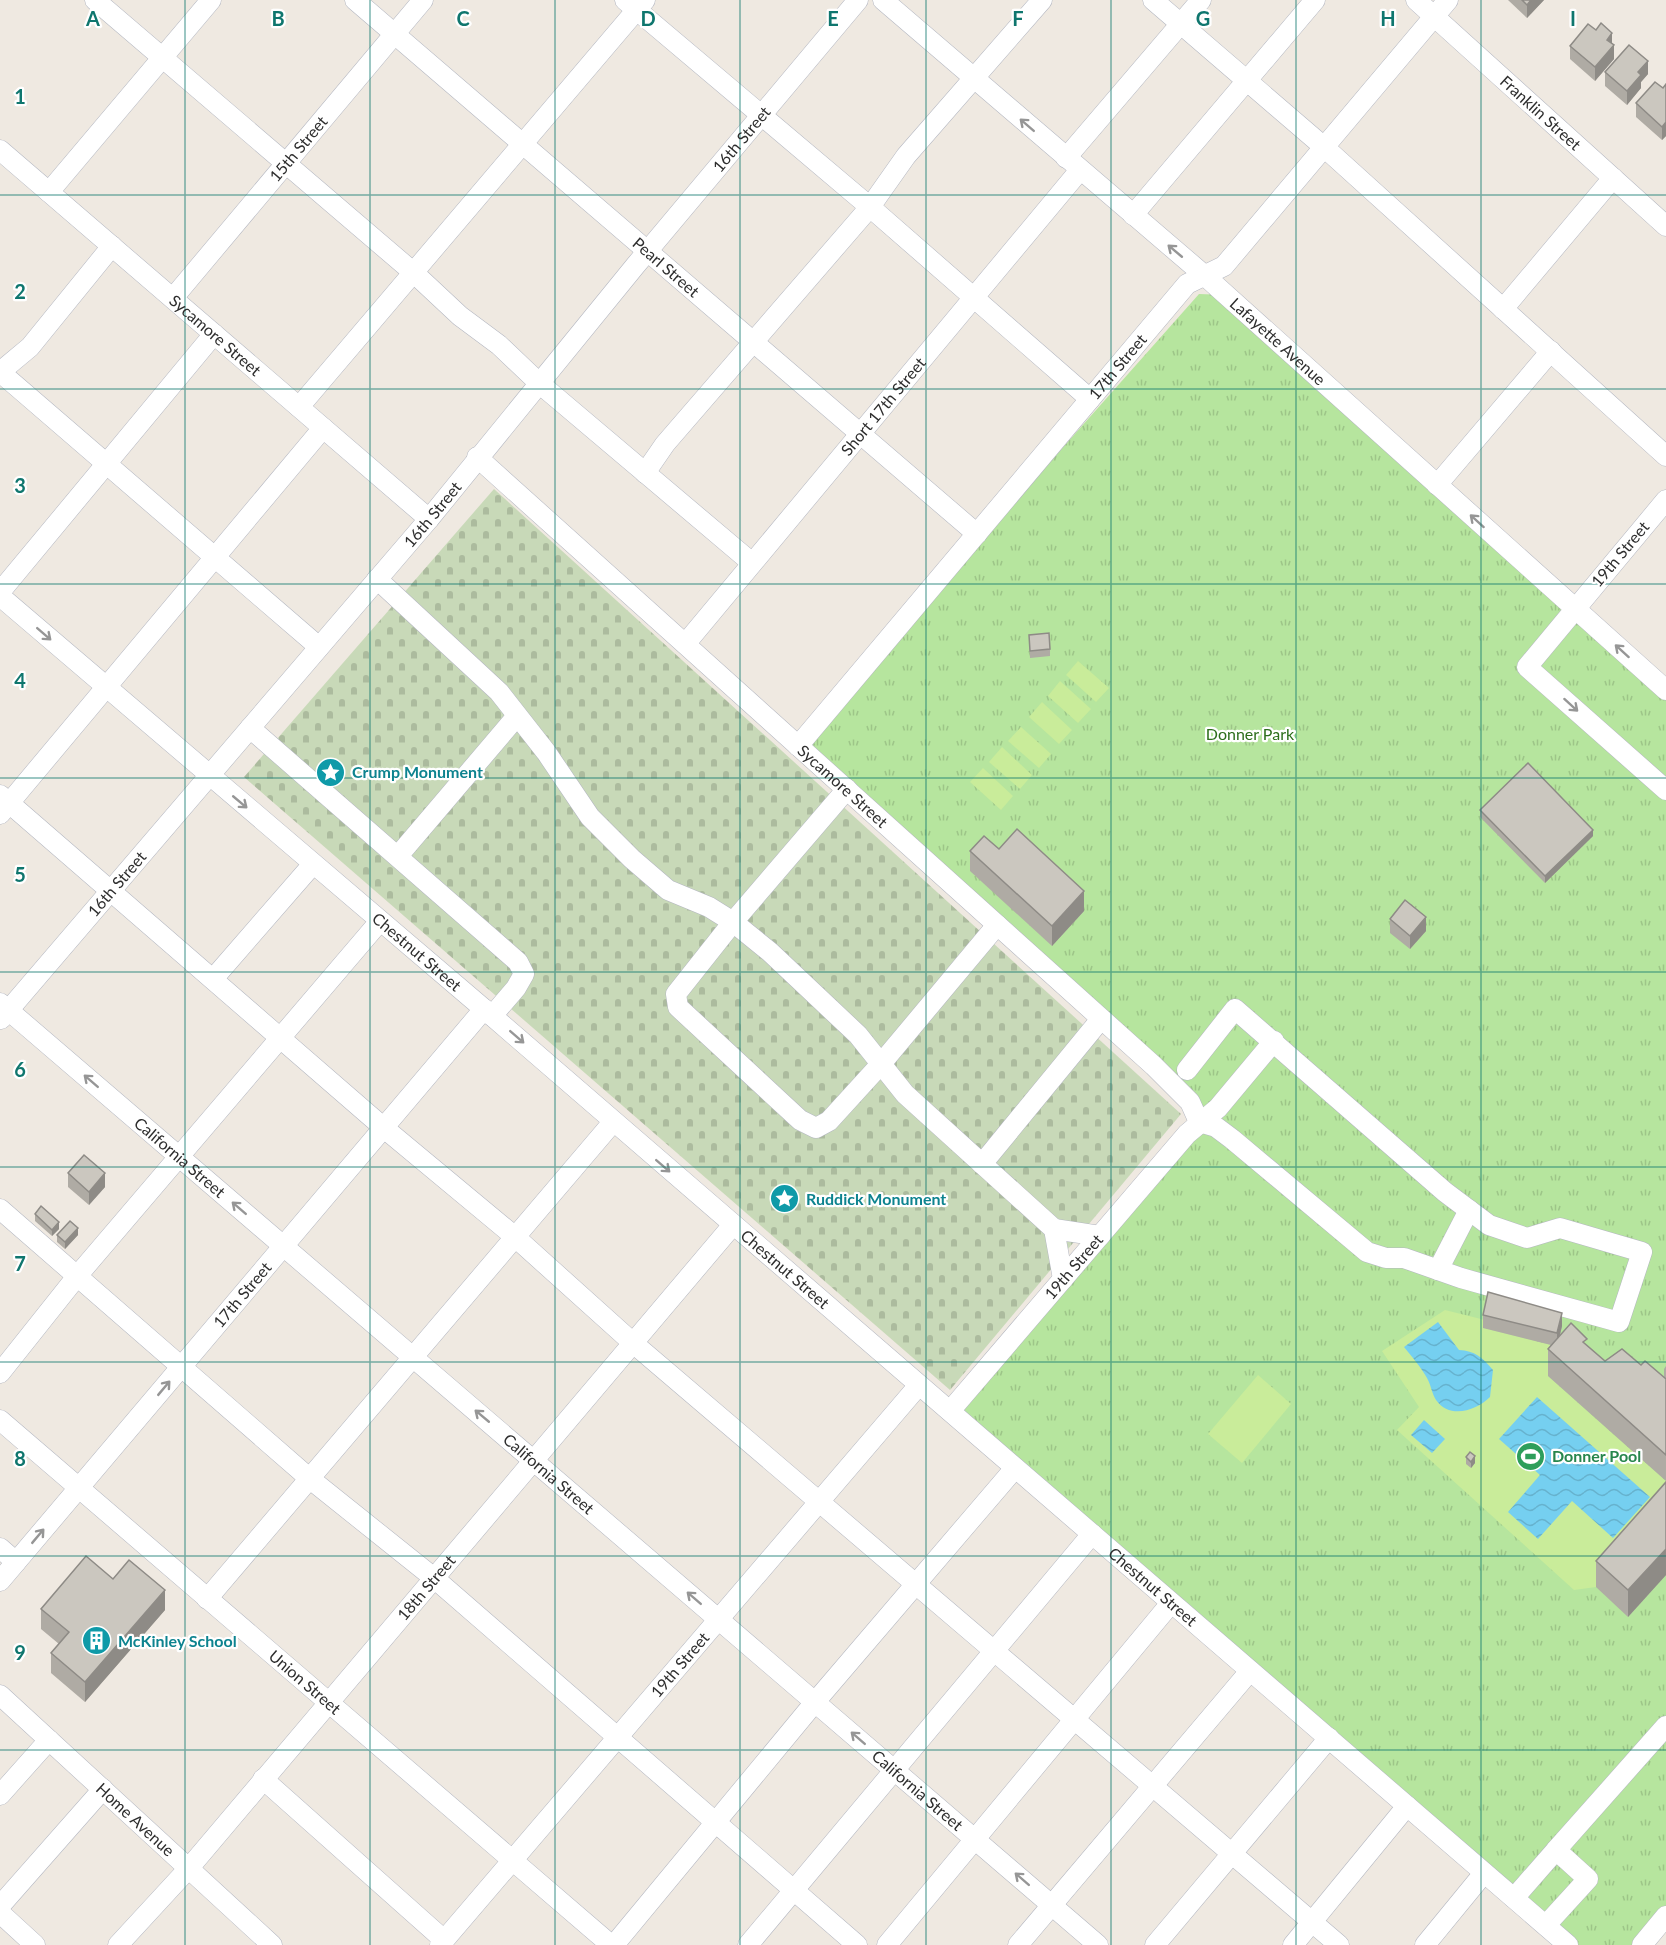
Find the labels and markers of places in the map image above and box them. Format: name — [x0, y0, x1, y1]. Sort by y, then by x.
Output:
place icon: Crump Monument — [315, 756, 347, 788]
place label: Crump Monument — [352, 762, 483, 781]
place icon: Ruddick Monument — [769, 1183, 801, 1215]
place label: Ruddick Monument — [806, 1189, 946, 1208]
sports icon: Donner Pool — [1515, 1440, 1547, 1472]
place label: Donner Pool — [1552, 1446, 1641, 1465]
building icon: McKinley School — [81, 1625, 113, 1657]
place label: McKinley School — [118, 1631, 237, 1650]

